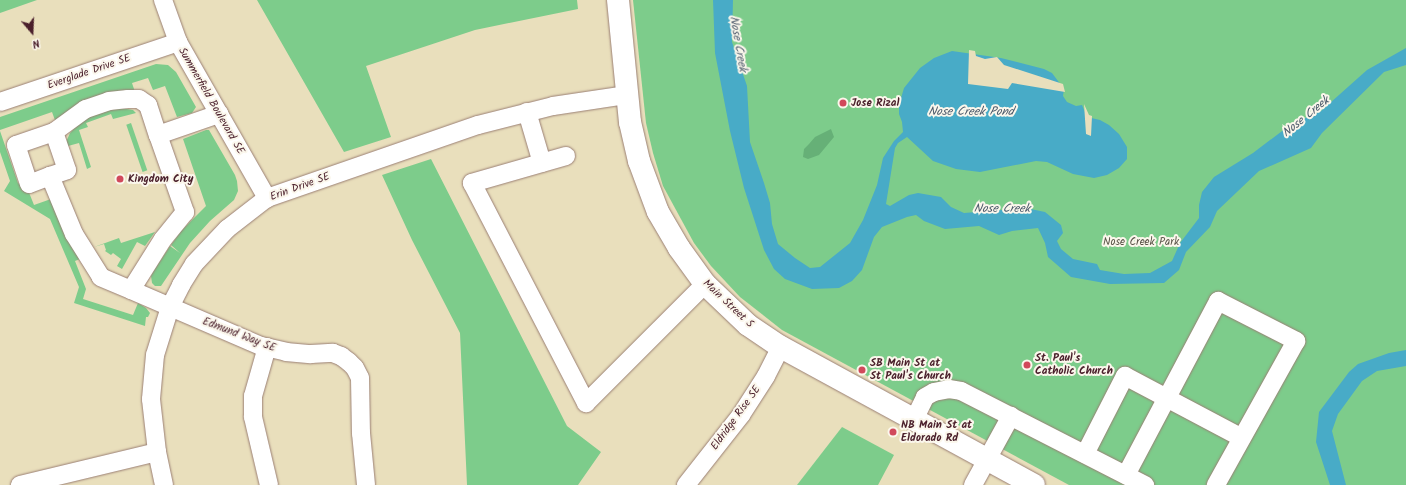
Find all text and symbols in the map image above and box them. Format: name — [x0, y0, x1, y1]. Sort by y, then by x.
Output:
north arrow — [12, 12, 52, 52]
water label: Nose Creek — [726, 15, 750, 73]
text: N — [30, 34, 42, 53]
street label: Summerfield Boulevard SE — [175, 45, 247, 157]
street label: Everglade Drive SE — [46, 52, 132, 92]
water label: Nose Creek — [1280, 94, 1332, 140]
place label: Jose Rizal — [851, 96, 899, 110]
marker: Jose Rizal — [838, 98, 848, 108]
water label: Nose Creek Pond — [928, 105, 1014, 119]
street label: Erin Drive SE — [268, 170, 332, 204]
place label: Kingdom City — [128, 172, 193, 186]
marker: Kingdom City — [115, 174, 125, 184]
water label: Nose Creek — [974, 202, 1030, 216]
park label: Nose Creek Park — [1103, 235, 1179, 249]
street label: Main Street S — [700, 277, 756, 331]
street label: Edmund Way SE — [201, 315, 277, 355]
place label: St. Paul's Catholic Church — [1035, 352, 1113, 378]
place label: SB Main St at St Paul's Church — [870, 357, 951, 383]
marker: St. Paul's Catholic Church — [1022, 360, 1032, 370]
marker: SB Main St at St Paul's Church — [857, 365, 867, 375]
street label: Eldridge Rise SE — [708, 383, 764, 453]
place label: NB Main St at Eldorado Rd — [901, 419, 972, 445]
marker: NB Main St at Eldorado Rd — [888, 427, 898, 437]

